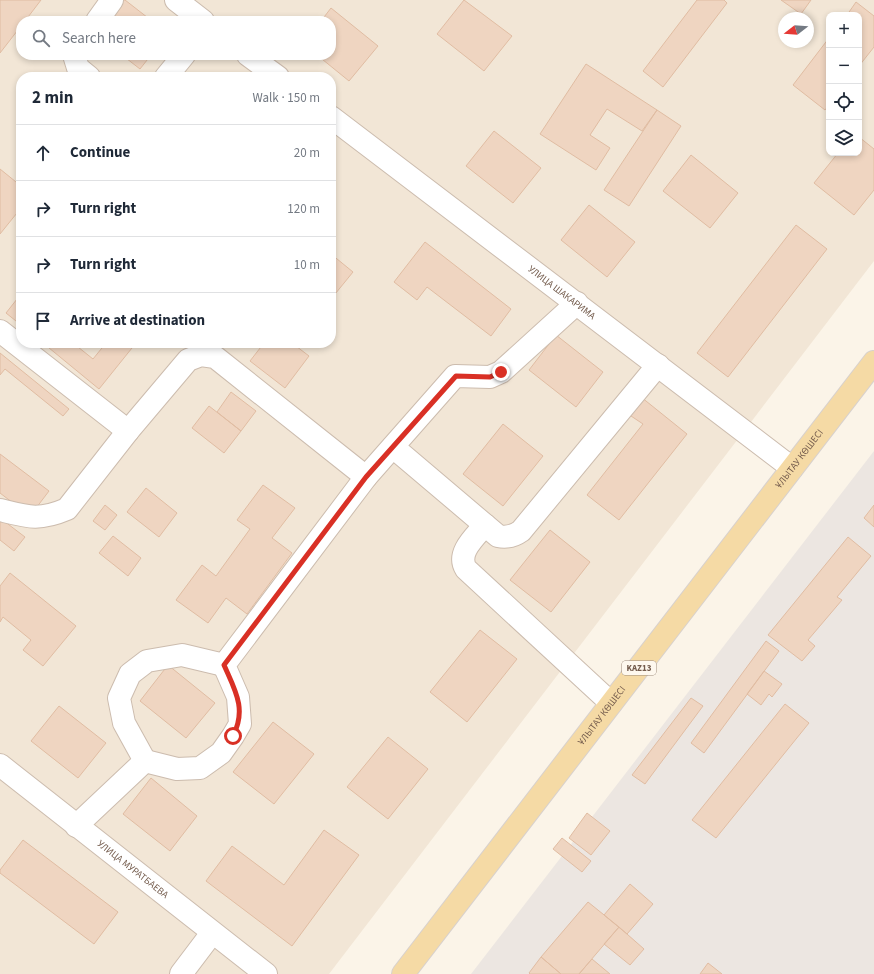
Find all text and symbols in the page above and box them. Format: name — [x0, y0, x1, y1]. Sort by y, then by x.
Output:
north arrow — [778, 12, 814, 48]
map controls — [826, 12, 862, 156]
button: + — [826, 12, 862, 48]
search box — [16, 16, 336, 60]
icon: search — [30, 27, 52, 49]
text: Search here — [62, 28, 136, 49]
button: − — [826, 48, 862, 84]
button: locate — [826, 84, 862, 120]
text: 2 min — [32, 86, 73, 110]
text: Walk · 150 m — [252, 89, 320, 107]
button: layers — [826, 120, 862, 156]
icon: ahead — [32, 142, 54, 164]
text: Continue — [70, 142, 130, 163]
text: 20 m — [294, 144, 320, 162]
icon: right — [32, 198, 54, 220]
text: Turn right — [70, 198, 136, 219]
text: 120 m — [287, 200, 320, 218]
icon: right — [32, 254, 54, 276]
text: Turn right — [70, 254, 136, 275]
text: 10 m — [294, 256, 320, 274]
street label: УЛИЦА ШАКАРИМА — [525, 262, 599, 323]
icon: arrive — [32, 310, 54, 332]
text: Arrive at destination — [70, 310, 205, 331]
route end — [492, 363, 510, 381]
street label: ҰЛЫТАУ КӨШЕСІ — [772, 426, 827, 492]
road number: KAZ13 — [622, 661, 656, 675]
street label: ҰЛЫТАУ КӨШЕСІ — [574, 683, 629, 749]
route start — [224, 727, 242, 745]
street label: УЛИЦА МУРАТБАЕВА — [94, 837, 172, 902]

